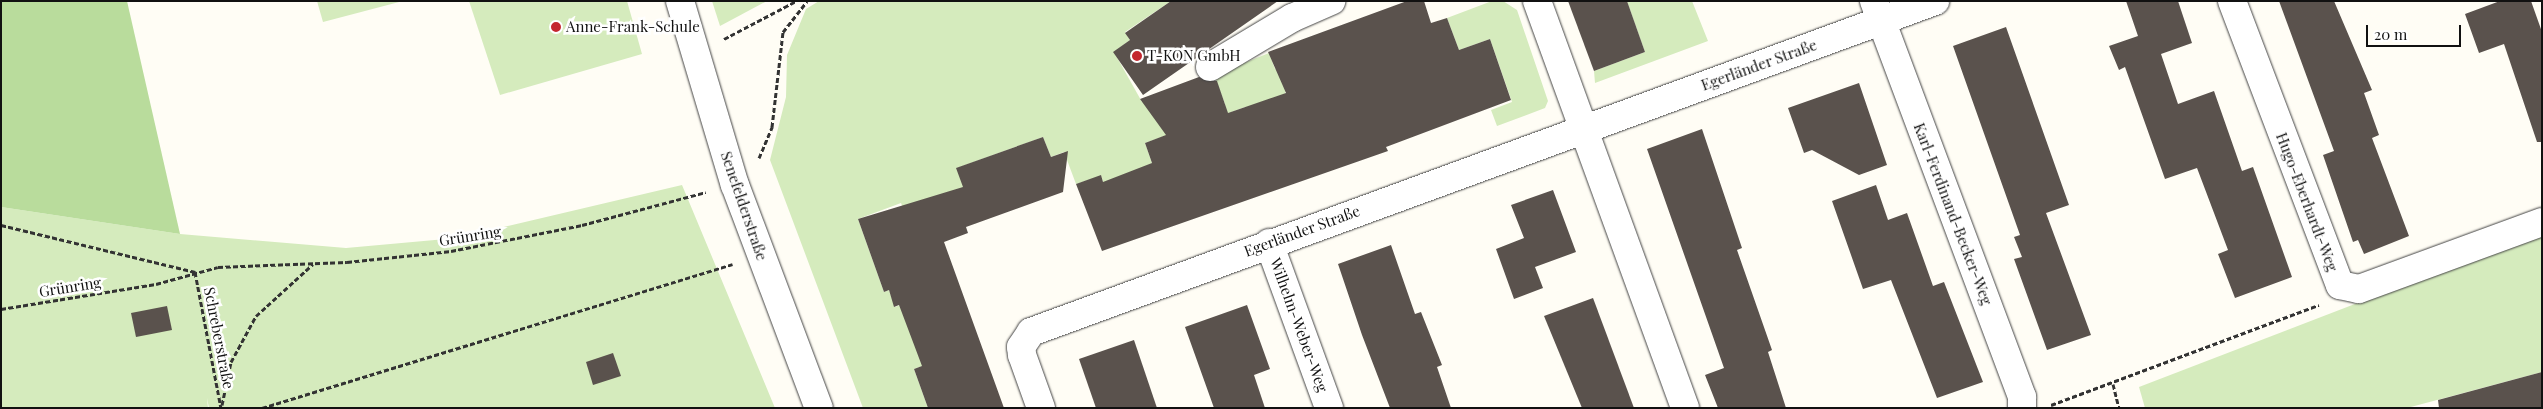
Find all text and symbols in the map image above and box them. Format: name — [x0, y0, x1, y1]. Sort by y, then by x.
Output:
scale bar — [2368, 15, 2463, 47]
place label: Anne-Frank-Schule — [566, 18, 700, 36]
marker: Anne-Frank-Schule — [550, 21, 562, 33]
text: 20 m — [2374, 24, 2407, 44]
street label: Egerländer Straße — [1699, 36, 1819, 94]
place label: T-KON GmbH — [1147, 47, 1241, 65]
marker: T-KON GmbH — [1131, 50, 1143, 62]
street label: Karl-Ferdinand-Becker-Weg — [1910, 120, 1996, 308]
street label: Hugo-Eberhardt-Weg — [2272, 130, 2342, 274]
street label: Senefelderstraße — [717, 149, 771, 263]
street label: Egerländer Straße — [1242, 202, 1362, 260]
street label: Grünring — [438, 222, 502, 250]
street label: Wilhelm-Weber-Weg — [1266, 256, 1332, 394]
street label: Grünring — [38, 273, 102, 301]
street label: Schreberstraße — [200, 286, 238, 390]

